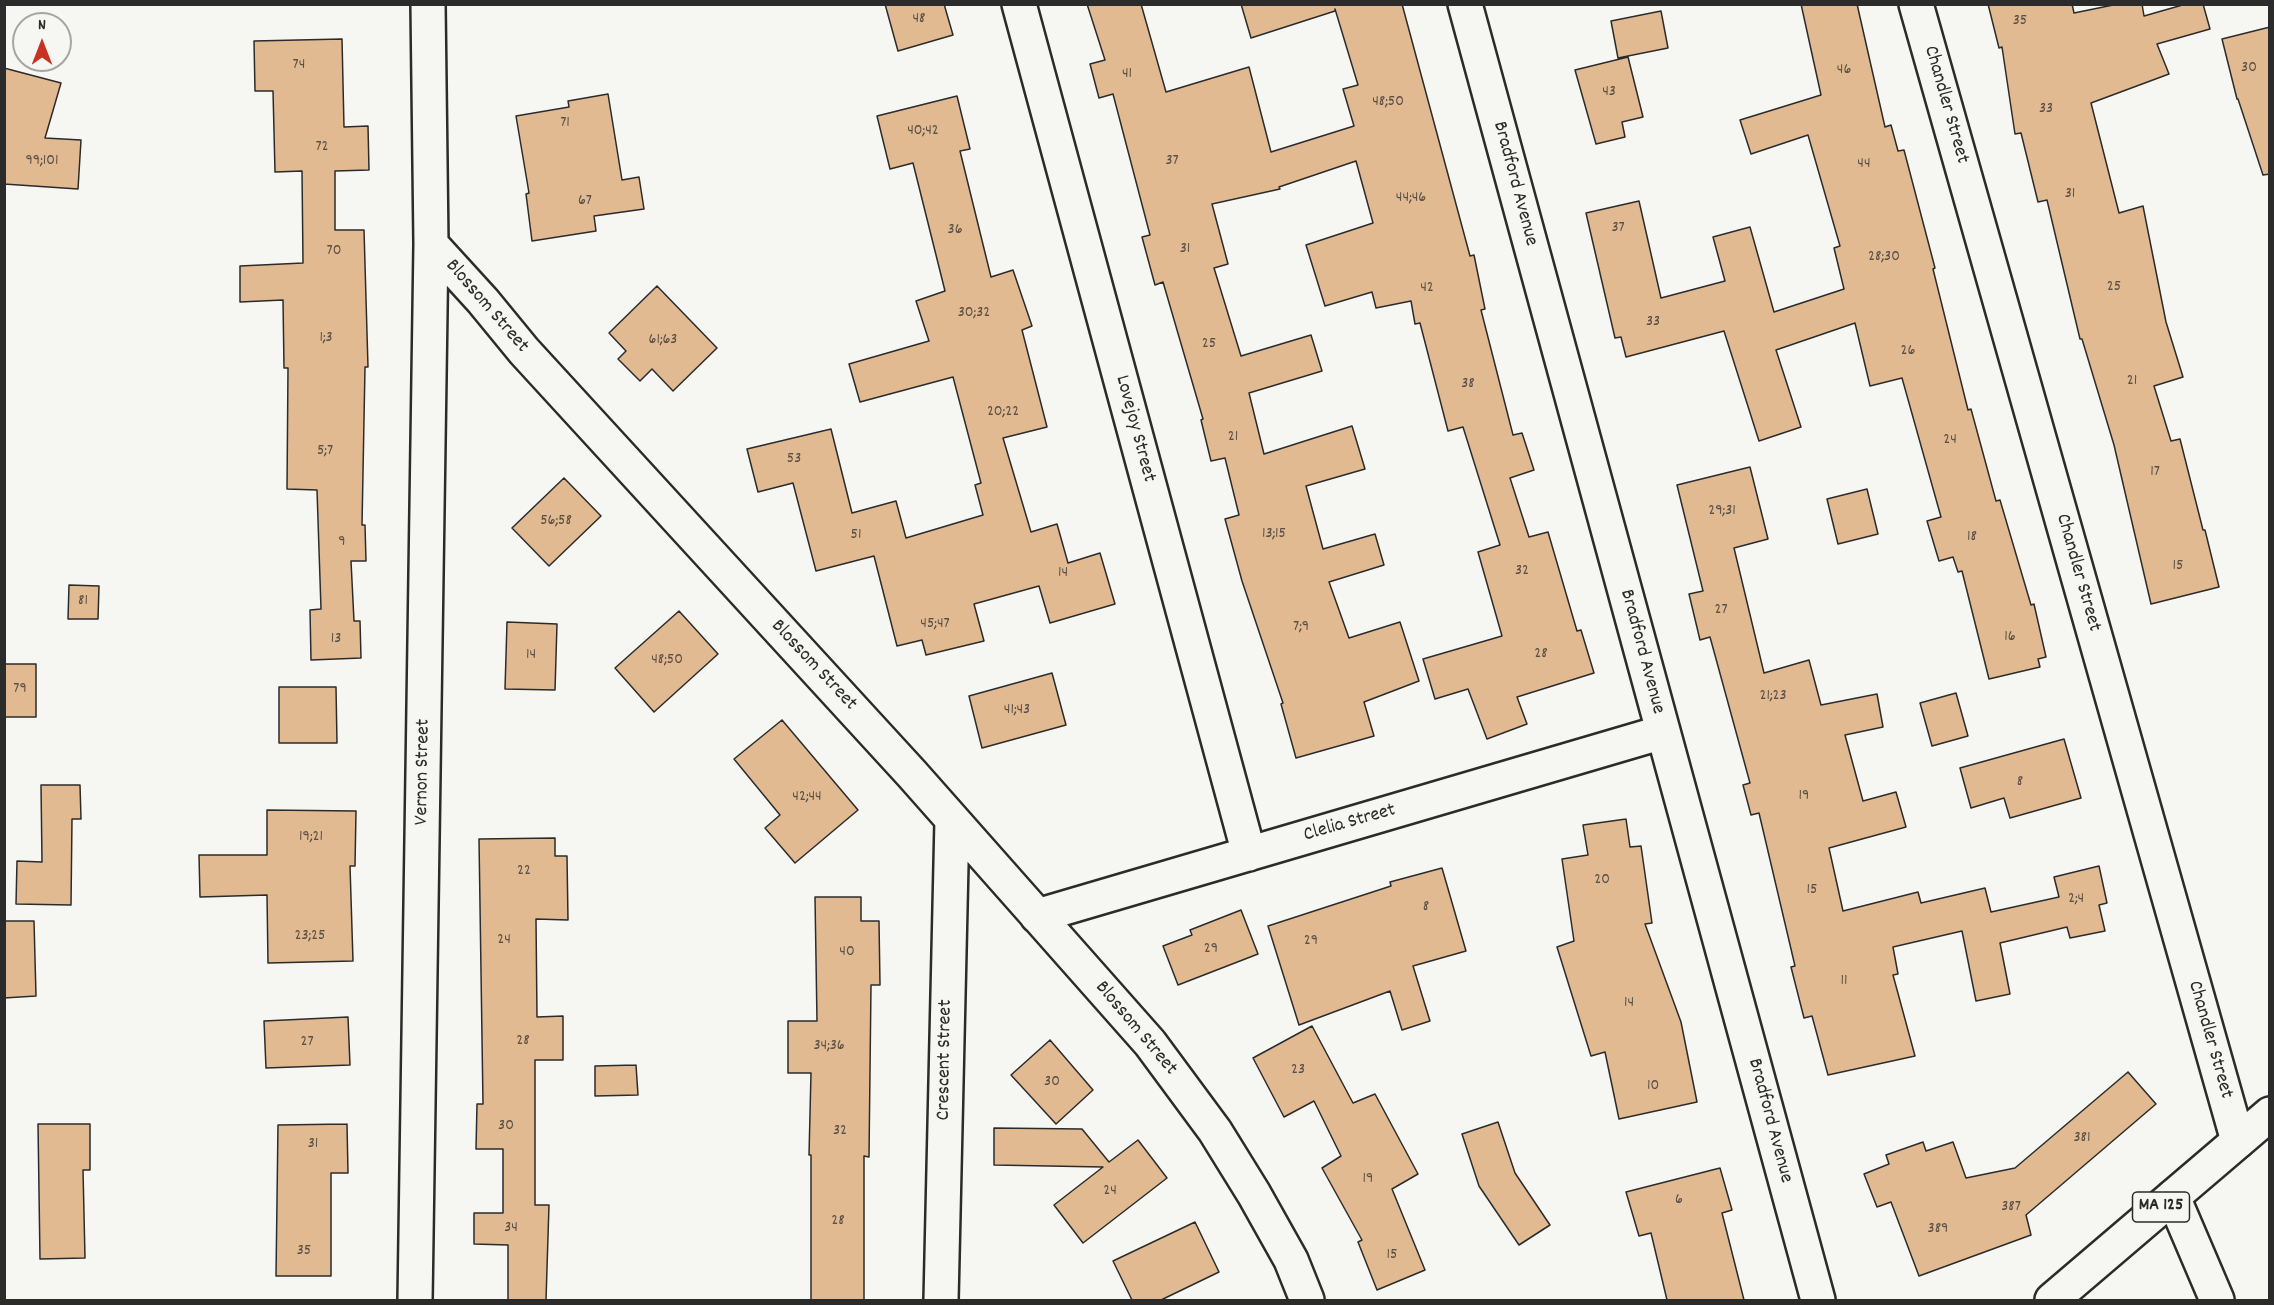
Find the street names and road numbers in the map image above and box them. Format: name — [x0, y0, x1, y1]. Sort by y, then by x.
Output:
street label: Chandler Street — [1917, 43, 1973, 167]
street label: Bradford Avenue — [1486, 119, 1542, 249]
street label: Blossom Street — [439, 255, 533, 359]
street label: Lovejoy Street — [1108, 373, 1160, 485]
street label: Chandler Street — [2049, 511, 2105, 635]
street label: Bradford Avenue — [1613, 587, 1669, 717]
street label: Blossom Street — [765, 615, 861, 717]
street label: Vernon Street — [411, 719, 437, 825]
street label: Clelia Street — [1301, 799, 1399, 849]
street label: Blossom Street — [1089, 977, 1181, 1081]
street label: Chandler Street — [2181, 978, 2237, 1102]
street label: Crescent Street — [933, 999, 959, 1121]
street label: Bradford Avenue — [1741, 1056, 1797, 1186]
road number: MA 125 — [2132, 1192, 2190, 1222]

